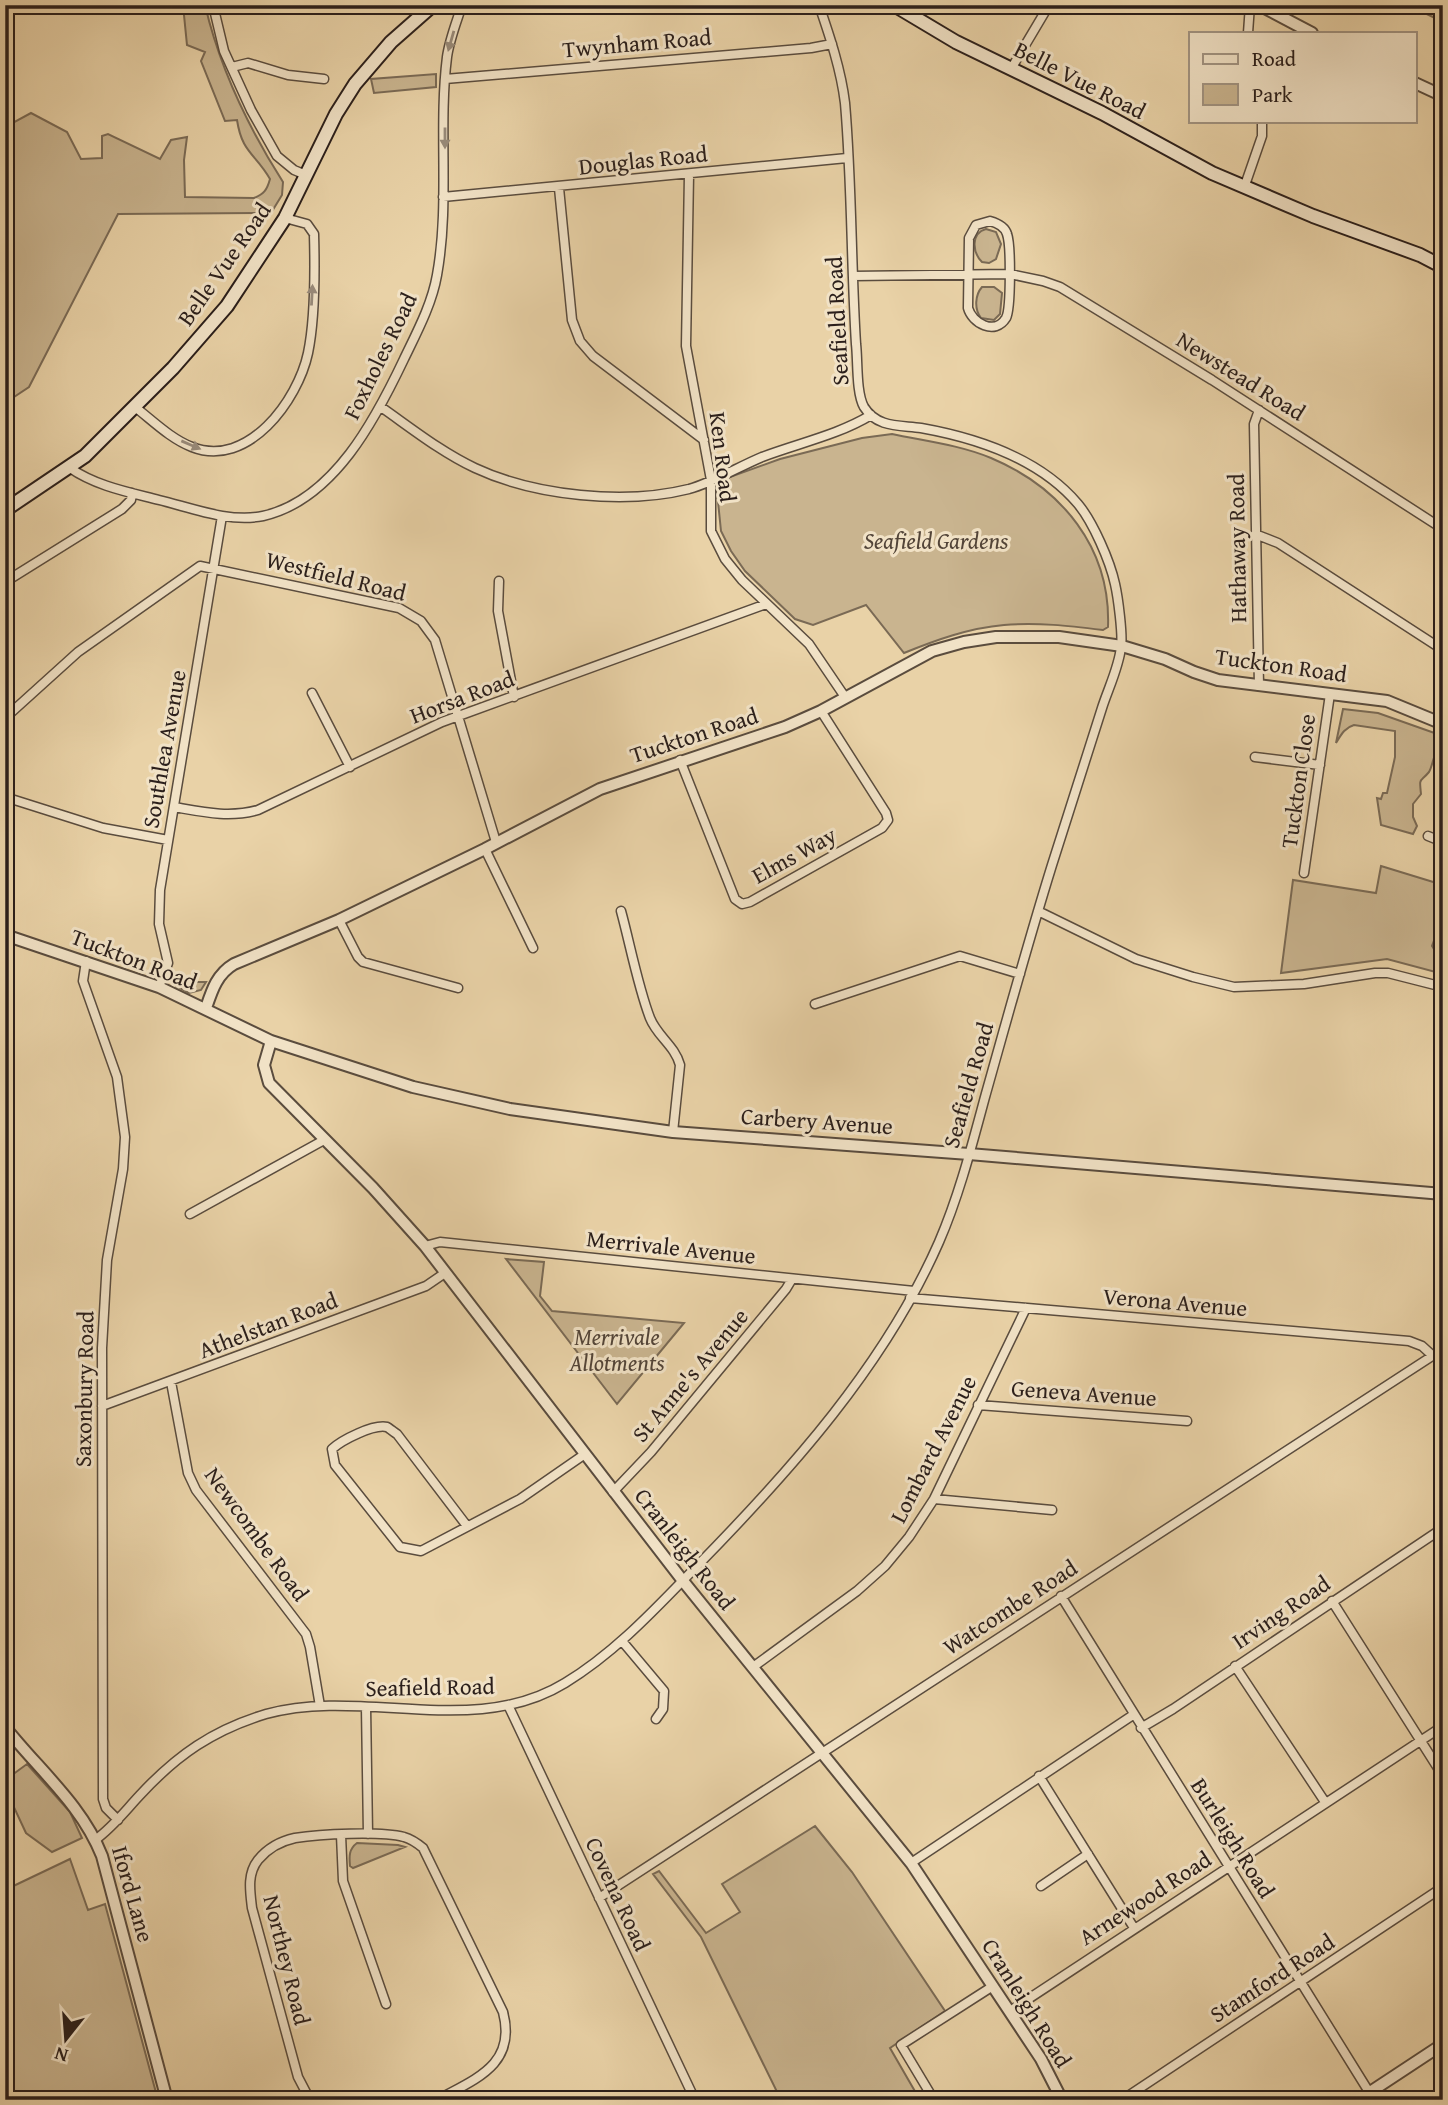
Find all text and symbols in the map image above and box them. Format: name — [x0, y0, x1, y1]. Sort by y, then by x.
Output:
street label: Twynham Road — [561, 19, 714, 65]
one-way arrow — [445, 31, 455, 52]
street label: Belle Vue Road — [1009, 32, 1153, 127]
legend — [1189, 32, 1416, 122]
text: Road — [1252, 43, 1297, 74]
text: Park — [1252, 79, 1293, 110]
one-way arrow — [439, 127, 451, 149]
street label: Douglas Road — [577, 136, 710, 183]
street label: Belle Vue Road — [169, 195, 279, 332]
street label: Seafield Road — [817, 255, 856, 387]
one-way arrow — [307, 284, 318, 306]
street label: Foxholes Road — [335, 286, 425, 425]
street label: Newstead Road — [1170, 323, 1313, 429]
street label: Ken Road — [702, 410, 745, 505]
one-way arrow — [181, 439, 201, 451]
street label: Hathaway Road — [1219, 472, 1254, 623]
park label: Seafield Gardens — [864, 524, 1009, 557]
street label: Westfield Road — [263, 542, 410, 609]
street label: Tuckton Road — [1213, 639, 1350, 690]
street label: Horsa Road — [405, 661, 520, 732]
street label: Southlea Avenue — [133, 667, 194, 831]
street label: Tuckton Road — [626, 698, 763, 771]
street label: Tuckton Close — [1272, 712, 1323, 850]
street label: Elms Way — [745, 818, 842, 891]
street label: Tuckton Road — [66, 919, 203, 998]
street label: Seafield Road — [934, 1017, 1001, 1152]
street label: Carbery Avenue — [740, 1099, 894, 1142]
street label: Merrivale Avenue — [585, 1221, 757, 1272]
street label: Verona Avenue — [1101, 1279, 1249, 1324]
street label: Athelstan Road — [194, 1283, 343, 1366]
street label: St Anne's Avenue — [624, 1301, 756, 1449]
street label: Saxonbury Road — [66, 1310, 101, 1468]
park label: Merrivale Allotments — [569, 1320, 665, 1379]
street label: Lombard Avenue — [881, 1369, 984, 1528]
street label: Geneva Avenue — [1010, 1371, 1158, 1414]
street label: Newcombe Road — [197, 1460, 318, 1608]
street label: Cranleigh Road — [627, 1481, 744, 1617]
street label: Watcombe Road — [936, 1550, 1084, 1662]
street label: Irving Road — [1225, 1566, 1337, 1657]
street label: Seafield Road — [365, 1669, 496, 1704]
street label: Burleigh Road — [1183, 1771, 1284, 1905]
street label: Covena Road — [578, 1831, 660, 1957]
street label: Iford Lane — [104, 1842, 163, 1946]
street label: Arnewood Road — [1072, 1842, 1218, 1953]
street label: Northey Road — [255, 1891, 320, 2029]
street label: Stamford Road — [1203, 1924, 1341, 2030]
street label: Cranleigh Road — [975, 1932, 1081, 2074]
north arrow — [32, 2004, 102, 2074]
text: N — [51, 2040, 71, 2071]

